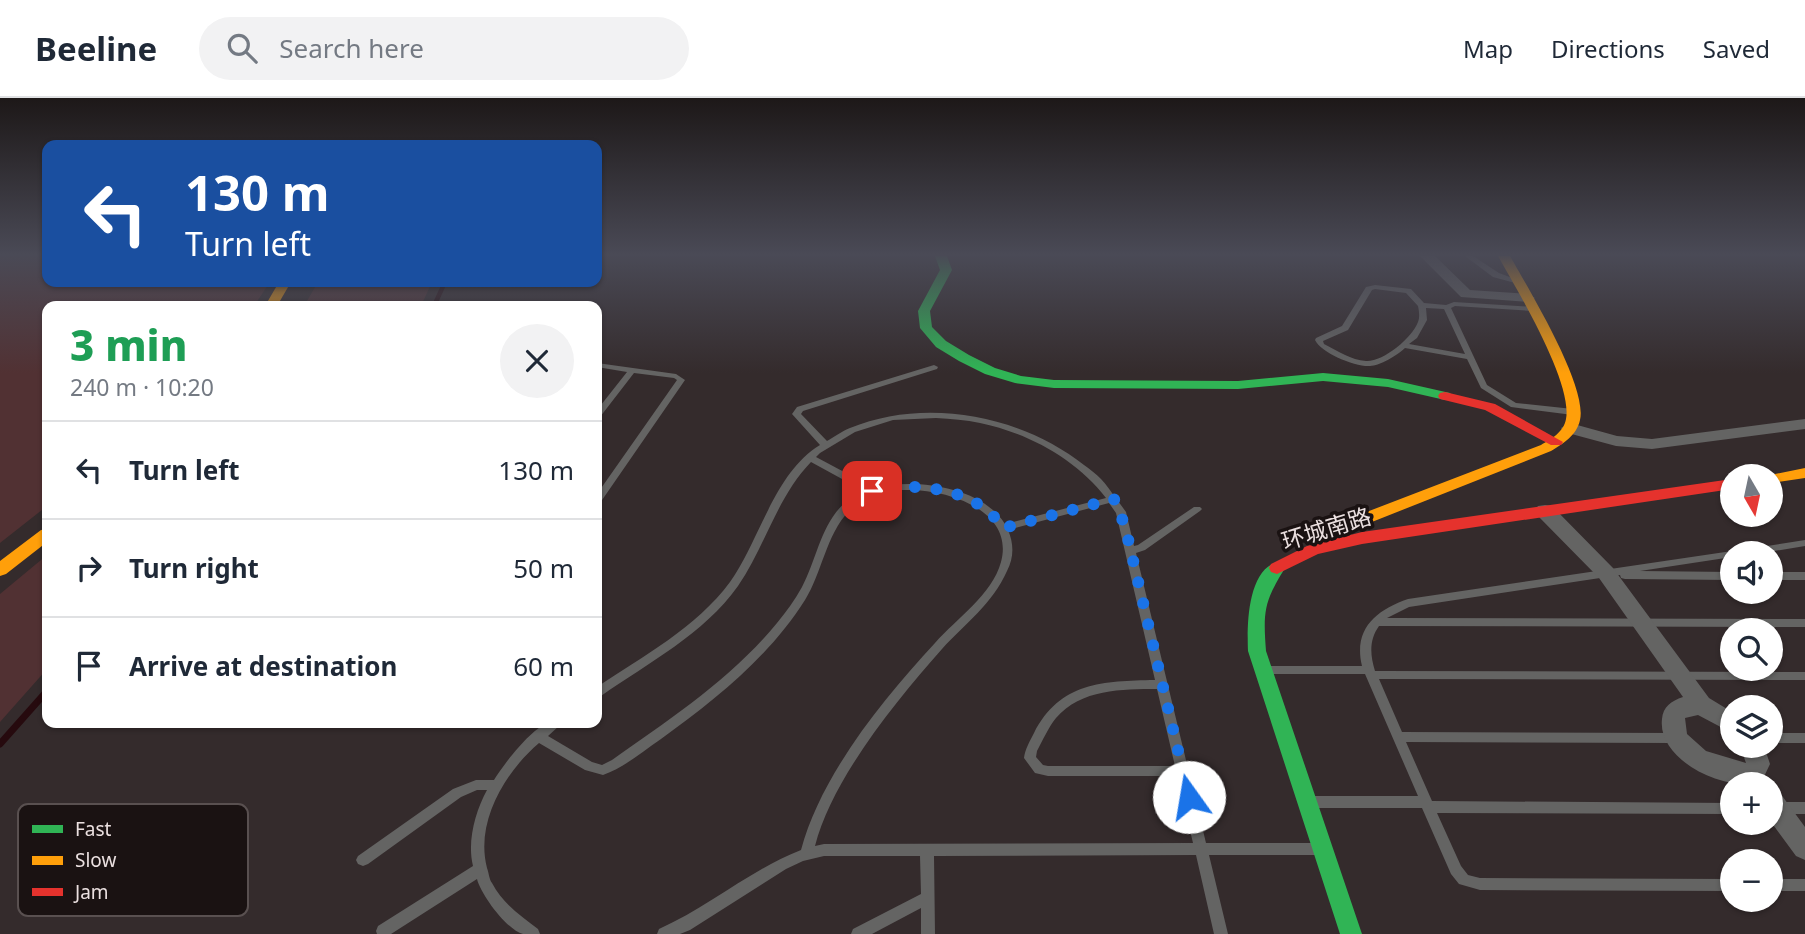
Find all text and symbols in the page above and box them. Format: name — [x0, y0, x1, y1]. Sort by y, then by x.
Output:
search box — [199, 17, 689, 80]
text: Beeline — [35, 26, 157, 71]
icon: search — [223, 29, 261, 67]
text: Search here — [279, 30, 424, 66]
text: Map — [1463, 32, 1513, 65]
text: Directions — [1551, 32, 1665, 65]
text: Saved — [1703, 32, 1770, 65]
text: 130 m — [185, 159, 330, 225]
icon: left — [70, 168, 161, 259]
text: Turn left — [185, 222, 311, 265]
text: 3 min — [70, 316, 187, 373]
button: close — [500, 324, 574, 398]
text: 240 m · 10:20 — [70, 371, 214, 403]
icon: left — [70, 451, 108, 489]
text: Turn left — [129, 452, 240, 488]
text: 130 m — [498, 452, 574, 488]
pin — [842, 461, 902, 521]
north arrow — [1720, 464, 1783, 527]
map controls — [1720, 464, 1783, 912]
icon: arrive — [853, 472, 891, 510]
street label: 环城南路 — [1277, 499, 1375, 557]
button: sound — [1720, 541, 1783, 604]
icon: right — [70, 549, 108, 587]
text: Turn right — [129, 550, 259, 586]
text: 50 m — [513, 550, 574, 586]
button: search — [1720, 618, 1783, 681]
icon: arrive — [70, 647, 108, 685]
text: Arrive at destination — [129, 648, 398, 684]
text: 60 m — [513, 648, 574, 684]
button: layers — [1720, 695, 1783, 758]
position arrow — [1152, 760, 1226, 834]
button: + — [1720, 772, 1783, 835]
legend — [18, 804, 248, 916]
text: Fast — [75, 816, 112, 842]
text: Slow — [75, 847, 116, 873]
button: − — [1720, 849, 1783, 912]
text: Jam — [73, 879, 109, 905]

